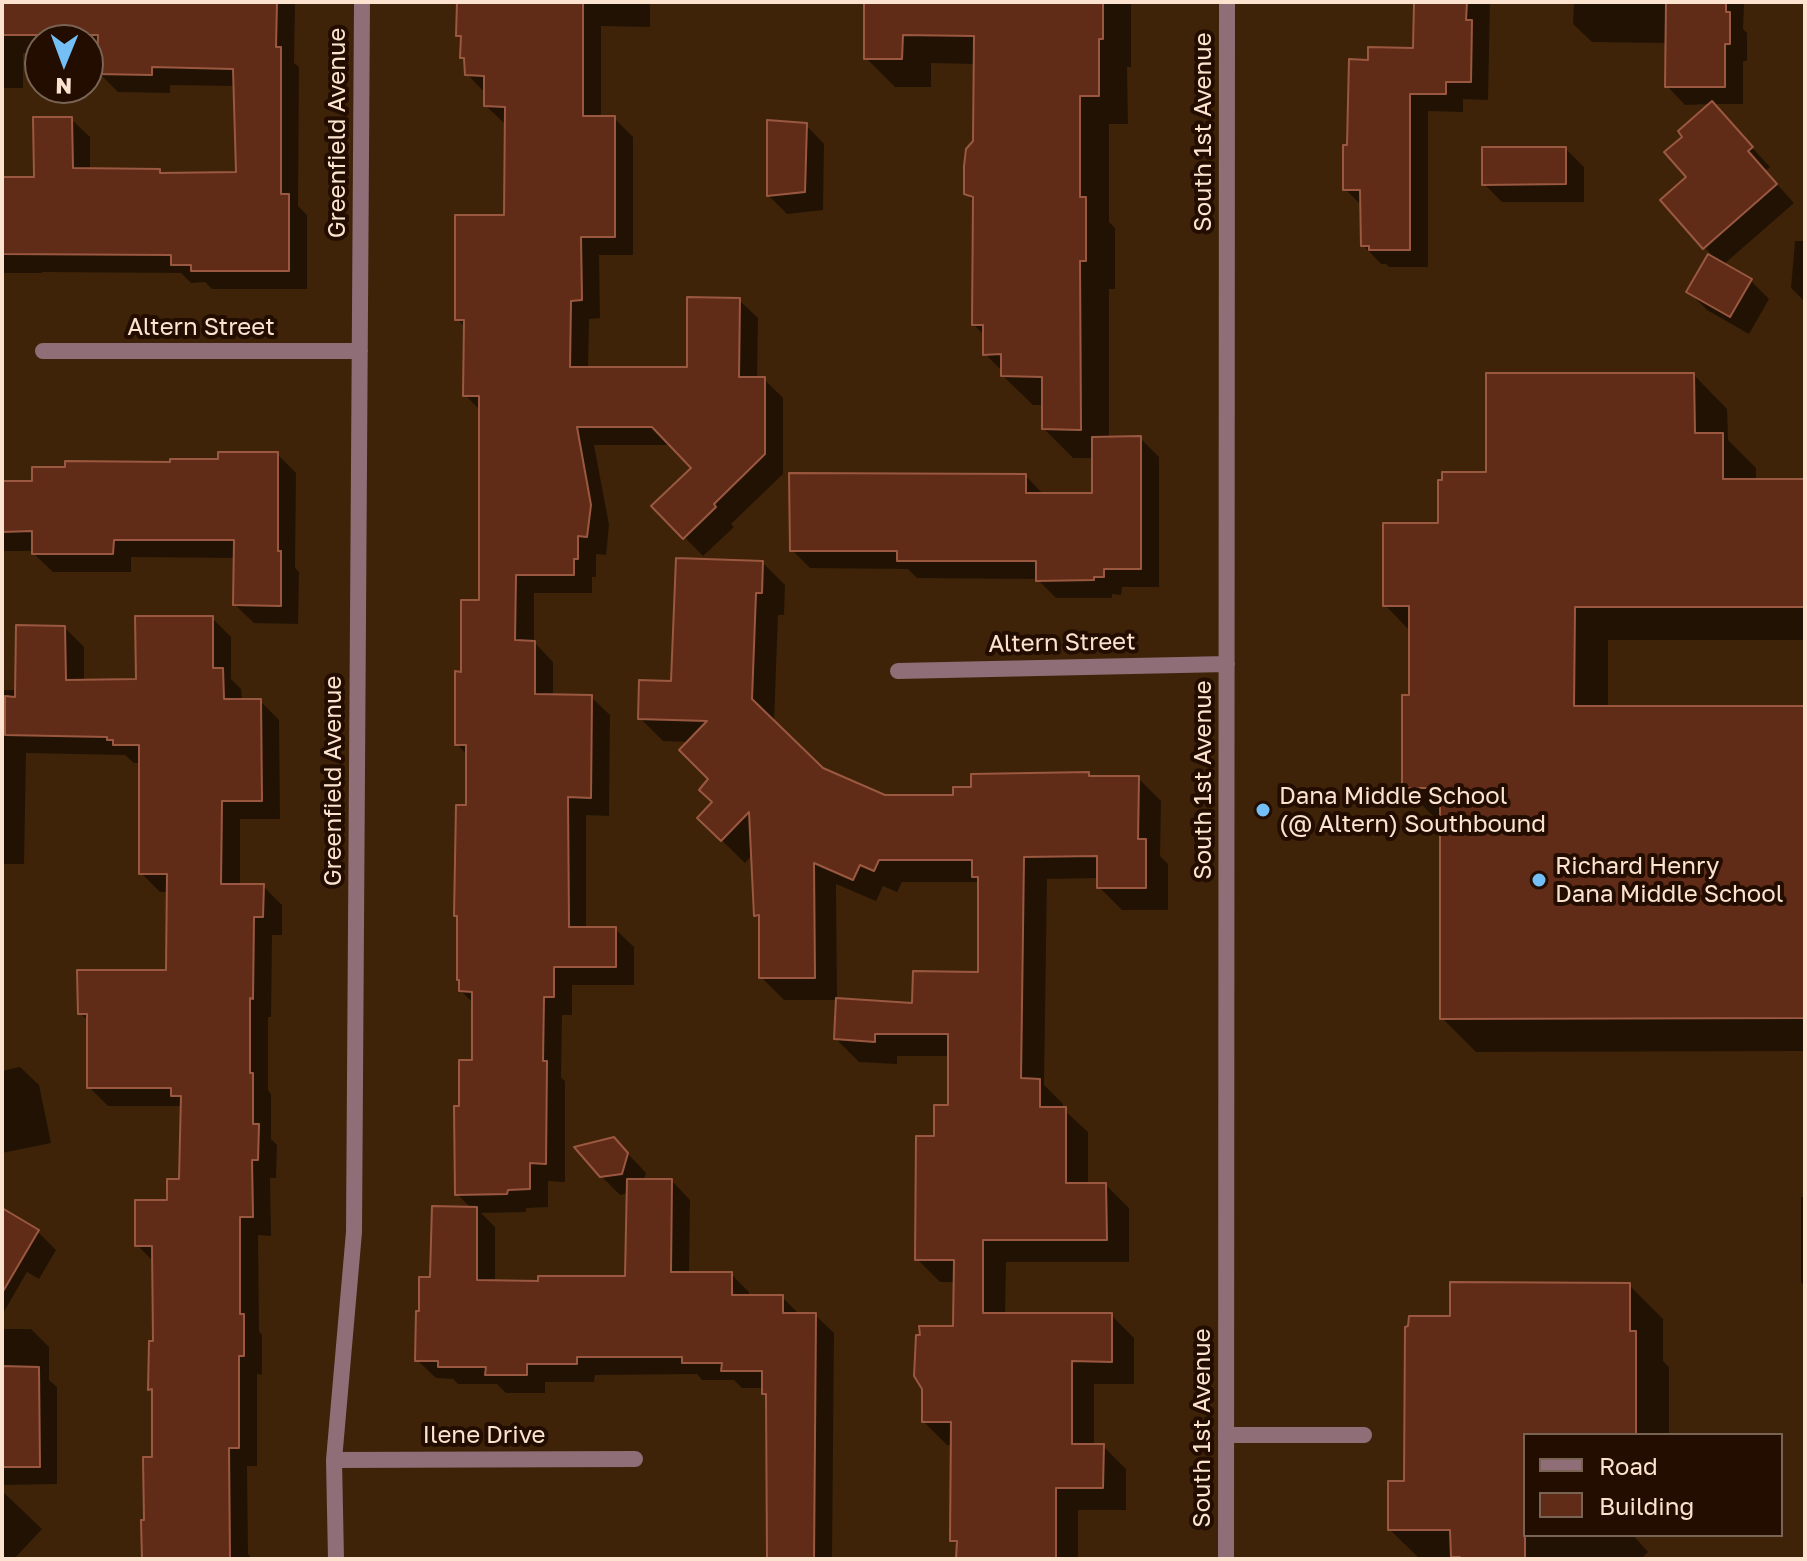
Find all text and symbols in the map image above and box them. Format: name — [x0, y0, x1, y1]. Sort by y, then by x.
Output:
north arrow — [24, 24, 104, 104]
street label: Greenfield Avenue — [323, 28, 351, 238]
street label: South 1st Avenue — [1189, 32, 1217, 232]
text: N — [55, 73, 72, 100]
street label: Altern Street — [127, 313, 275, 341]
street label: Altern Street — [988, 627, 1136, 659]
street label: Greenfield Avenue — [319, 676, 347, 886]
street label: South 1st Avenue — [1189, 680, 1217, 880]
place label: Dana Middle School (@ Altern) Southbound — [1279, 782, 1546, 838]
marker: Dana Middle School (@ Altern) Southbound — [1254, 801, 1272, 819]
place label: Richard Henry Dana Middle School — [1555, 852, 1783, 908]
marker: Richard Henry Dana Middle School — [1530, 871, 1548, 889]
street label: South 1st Avenue — [1188, 1328, 1216, 1528]
street label: Ilene Drive — [422, 1421, 546, 1449]
legend — [1523, 1433, 1783, 1537]
text: Road — [1599, 1451, 1658, 1480]
text: Building — [1599, 1491, 1694, 1520]

